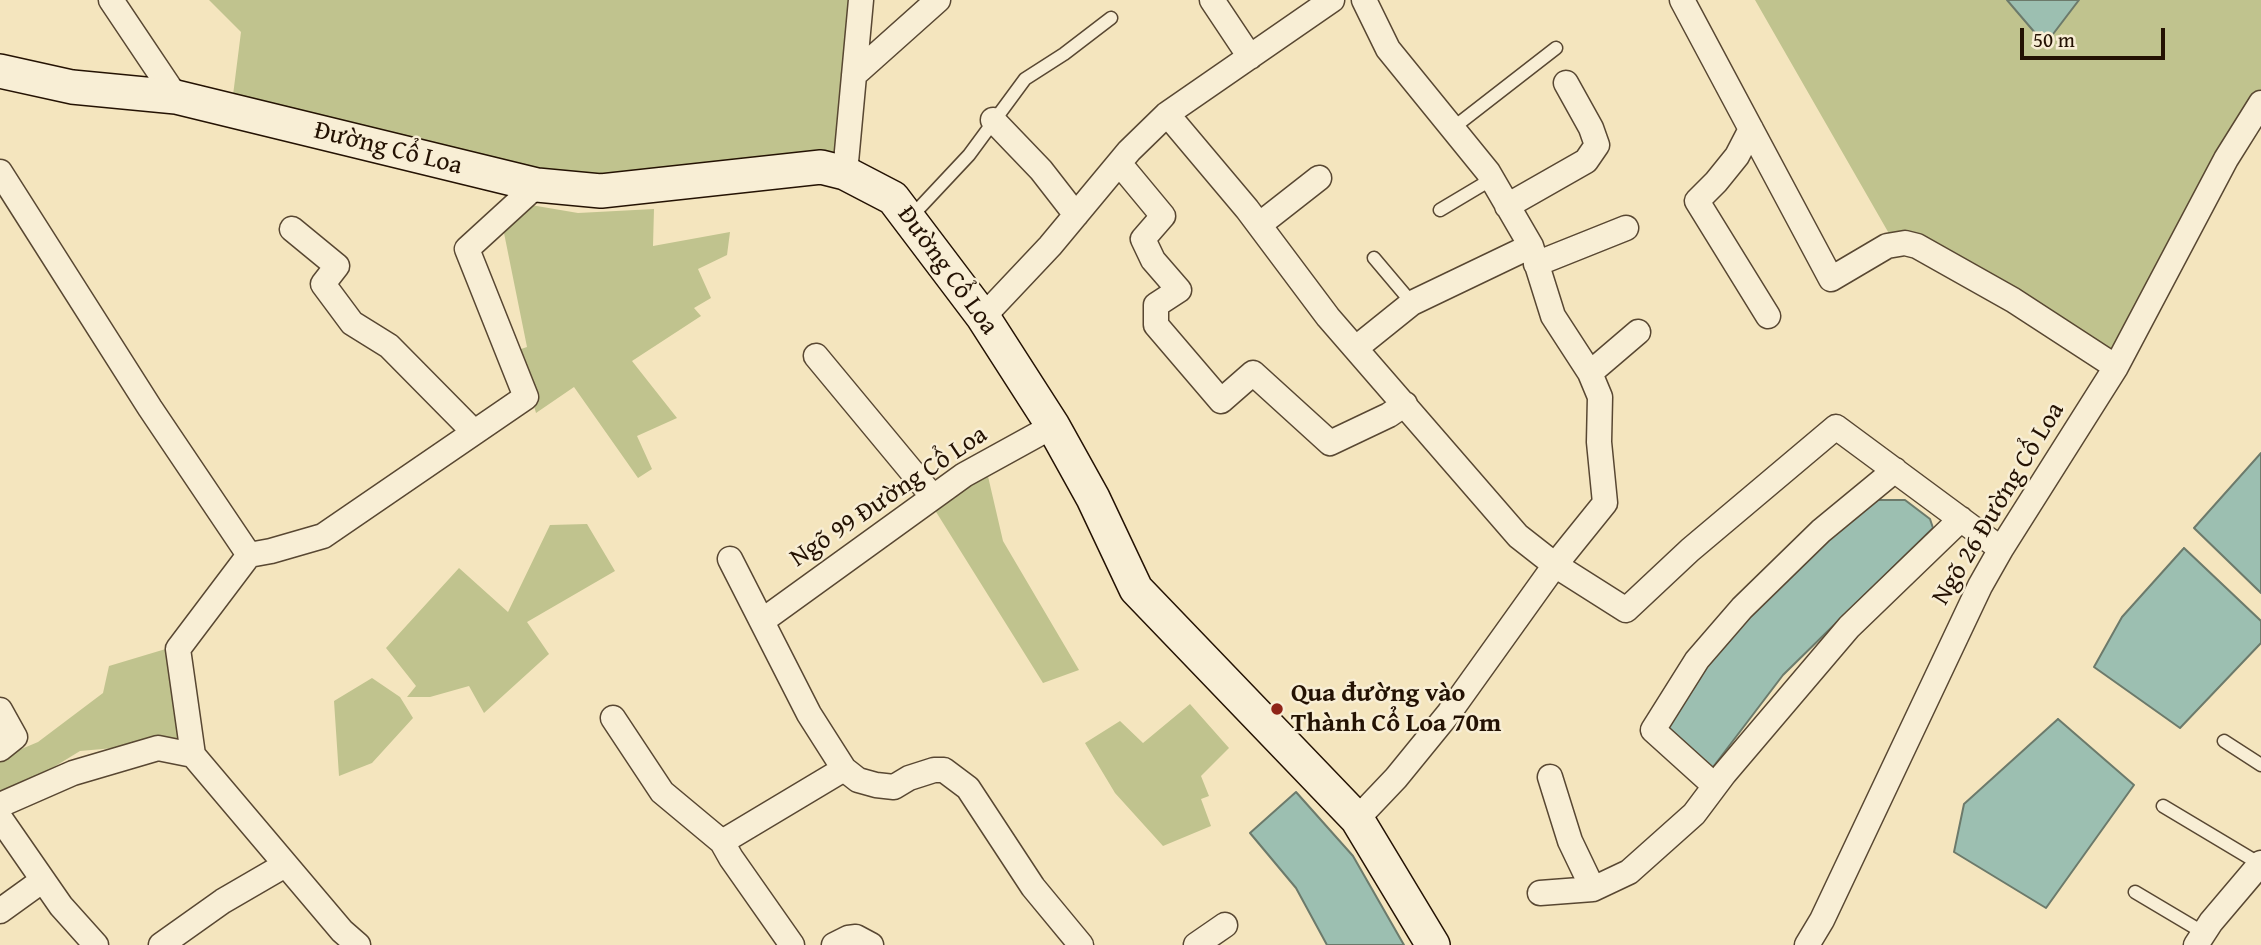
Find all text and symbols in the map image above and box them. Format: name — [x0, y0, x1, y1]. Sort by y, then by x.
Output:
scale bar — [2023, 14, 2168, 58]
text: 50 m — [2033, 24, 2075, 55]
street label: Đường Cổ Loa — [311, 116, 465, 182]
street label: Đường Cổ Loa — [890, 201, 1004, 341]
street label: Ngõ 26 Đường Cổ Loa — [1926, 397, 2072, 611]
street label: Ngõ 99 Đường Cổ Loa — [785, 419, 993, 575]
place label: Qua đường vào Thành Cổ Loa 70m — [1291, 678, 1501, 740]
marker: Qua đường vào Thành Cổ Loa 70m — [1269, 701, 1285, 717]

